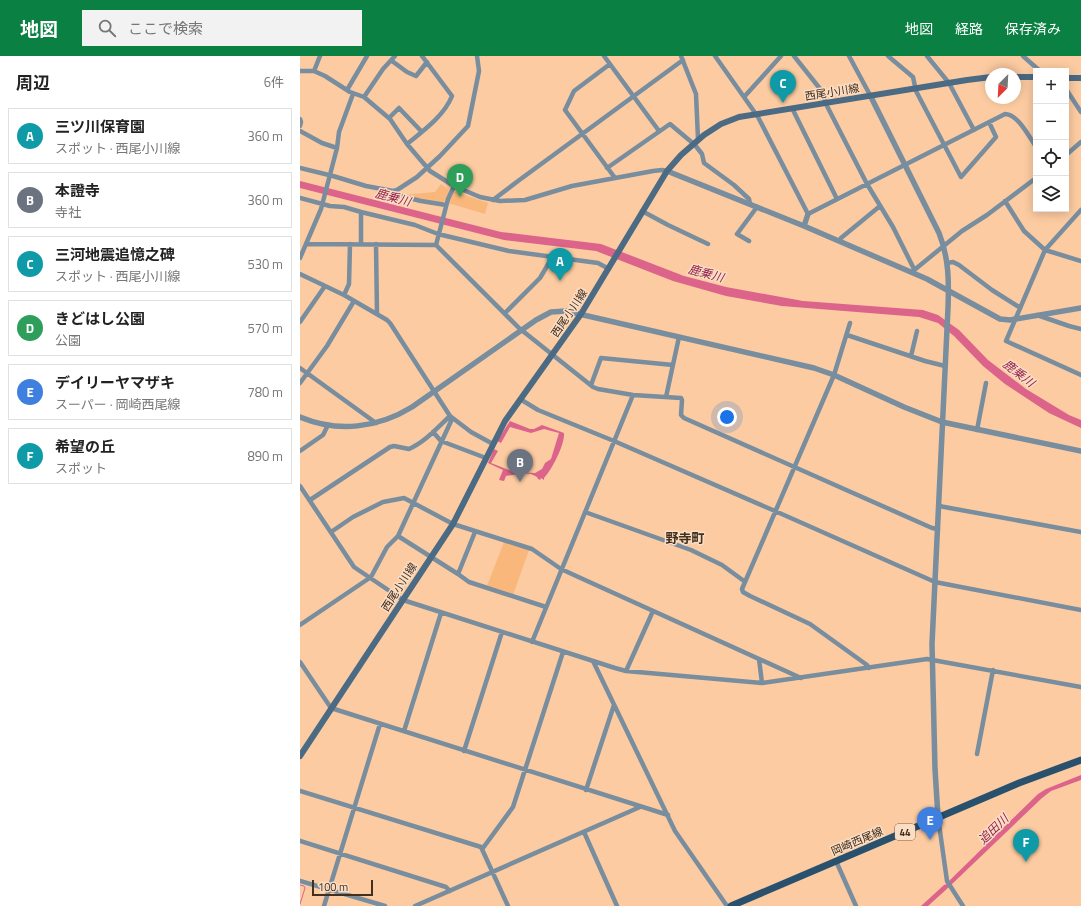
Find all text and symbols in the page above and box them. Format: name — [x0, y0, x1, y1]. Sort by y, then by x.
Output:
search box — [82, 10, 362, 46]
text: 地図 — [20, 14, 58, 43]
icon: search — [96, 17, 118, 39]
text: ここで検索 — [128, 17, 203, 40]
text: 地図 — [905, 18, 933, 39]
text: 経路 — [955, 18, 983, 39]
text: 保存済み — [1005, 18, 1061, 39]
north arrow — [985, 68, 1021, 104]
map controls — [1033, 68, 1069, 212]
button: + — [1033, 68, 1069, 104]
text: 周辺 — [16, 70, 50, 96]
pin: C — [770, 70, 796, 103]
text: 6件 — [264, 72, 284, 92]
street label: 西尾小川線 — [804, 80, 860, 104]
button: − — [1033, 104, 1069, 140]
text: 三ツ川保育園 — [55, 115, 145, 138]
text: A — [26, 126, 34, 146]
text: 360 m — [247, 126, 283, 146]
text: スポット · 西尾小川線 — [55, 138, 181, 158]
button: locate — [1033, 140, 1069, 176]
pin: D — [447, 164, 473, 197]
button: layers — [1033, 176, 1069, 212]
text: 本證寺 — [55, 179, 100, 202]
water label: 鹿乗川 — [373, 183, 415, 211]
text: B — [26, 190, 34, 210]
text: 360 m — [247, 190, 283, 210]
text: 寺社 — [55, 202, 81, 222]
text: 三河地震追憶之碑 — [55, 243, 175, 266]
pin: A — [547, 248, 573, 281]
text: C — [26, 254, 34, 274]
text: 530 m — [247, 254, 283, 274]
water label: 鹿乗川 — [686, 259, 728, 287]
text: スポット · 西尾小川線 — [55, 266, 181, 286]
street label: 西尾小川線 — [547, 286, 591, 340]
text: きどはし公園 — [55, 307, 145, 330]
text: D — [26, 318, 34, 338]
text: 570 m — [247, 318, 283, 338]
text: 公園 — [55, 330, 81, 350]
water label: 鹿乗川 — [999, 354, 1041, 393]
text: デイリーヤマザキ — [55, 371, 175, 394]
text: E — [26, 382, 34, 402]
text: 780 m — [247, 382, 283, 402]
text: スーパー · 岡崎西尾線 — [55, 394, 180, 414]
your location — [717, 407, 737, 427]
text: 希望の丘 — [55, 435, 115, 458]
text: F — [27, 446, 33, 466]
text: 890 m — [247, 446, 283, 466]
pin: B — [507, 449, 533, 482]
text: スポット — [55, 458, 107, 478]
district label: 野寺町 — [665, 528, 705, 548]
street label: 西尾小川線 — [377, 560, 421, 614]
pin: E — [917, 807, 943, 840]
water label: 追田川 — [973, 808, 1014, 848]
street label: 岡崎西尾線 — [829, 823, 885, 859]
road number: 44 — [895, 824, 915, 840]
pin: F — [1013, 829, 1039, 862]
scale bar — [312, 878, 373, 897]
text: 100 m — [318, 879, 348, 895]

